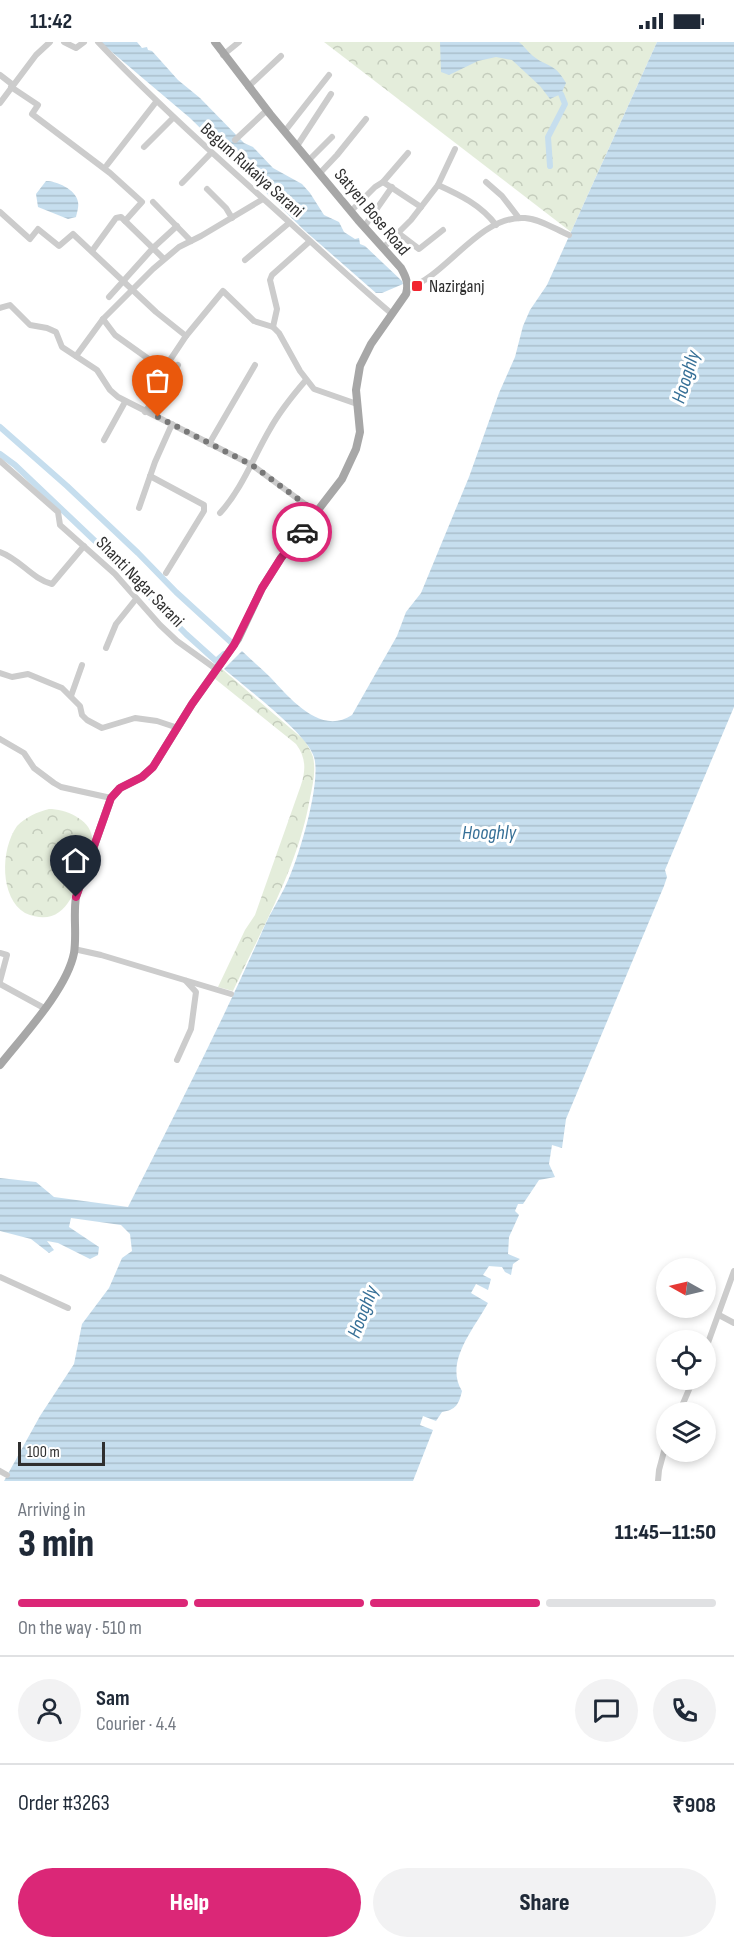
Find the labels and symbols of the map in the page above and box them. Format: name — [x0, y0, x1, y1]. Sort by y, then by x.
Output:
street label: Begum Rukaiya Sarani — [196, 118, 308, 222]
street label: Satyen Bose Road — [330, 164, 414, 260]
place label: Nazirganj — [429, 276, 484, 297]
marker: Nazirganj — [410, 279, 424, 293]
water label: Hooghly — [667, 346, 706, 406]
pin — [132, 355, 183, 417]
courier — [272, 502, 332, 562]
street label: Shanti Nagar Sarani — [92, 532, 188, 632]
water label: Hooghly — [462, 821, 517, 845]
pin — [50, 835, 101, 897]
north arrow — [656, 1258, 716, 1318]
water label: Hooghly — [342, 1281, 384, 1341]
scale bar — [18, 1439, 105, 1466]

